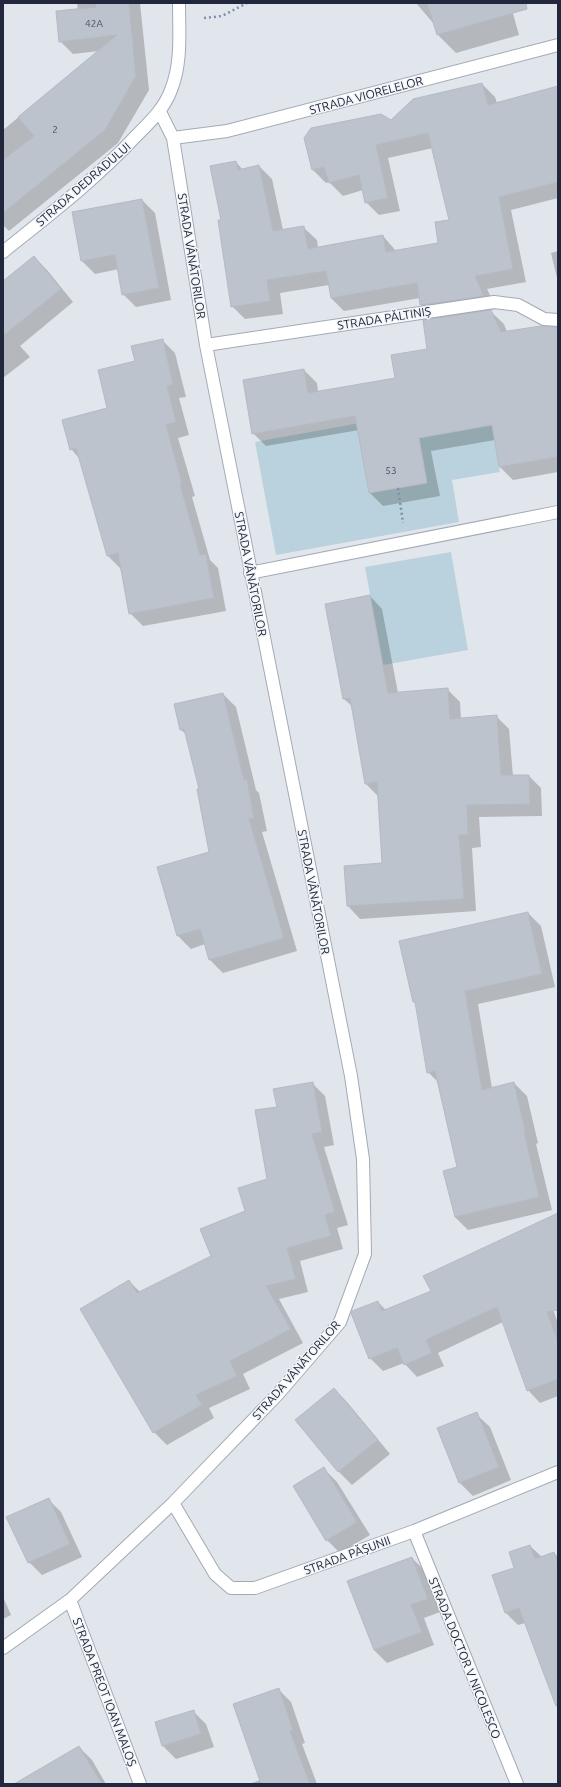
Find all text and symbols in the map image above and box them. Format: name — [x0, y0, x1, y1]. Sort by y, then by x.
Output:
house number: 42A — [85, 18, 103, 29]
street label: STRADA VIORELELOR — [308, 73, 425, 116]
house number: 2 — [52, 124, 58, 135]
street label: STRADA DEDRADULUI — [33, 139, 133, 229]
street label: STRADA VÂNĂTORILOR — [176, 192, 208, 320]
street label: STRADA PĂLTINIȘ — [336, 304, 432, 332]
house number: 53 — [385, 465, 397, 476]
street label: STRADA VÂNĂTORILOR — [233, 511, 270, 638]
street label: STRADA VÂNĂTORILOR — [296, 829, 333, 956]
street label: STRADA VÂNĂTORILOR — [249, 1317, 343, 1422]
street label: STRADA PĂȘUNII — [302, 1533, 392, 1577]
street label: STRADA DOCTOR V NICOLESCO — [427, 1575, 503, 1741]
street label: STRADA PREOT IOAN MALOȘ — [71, 1616, 139, 1768]

